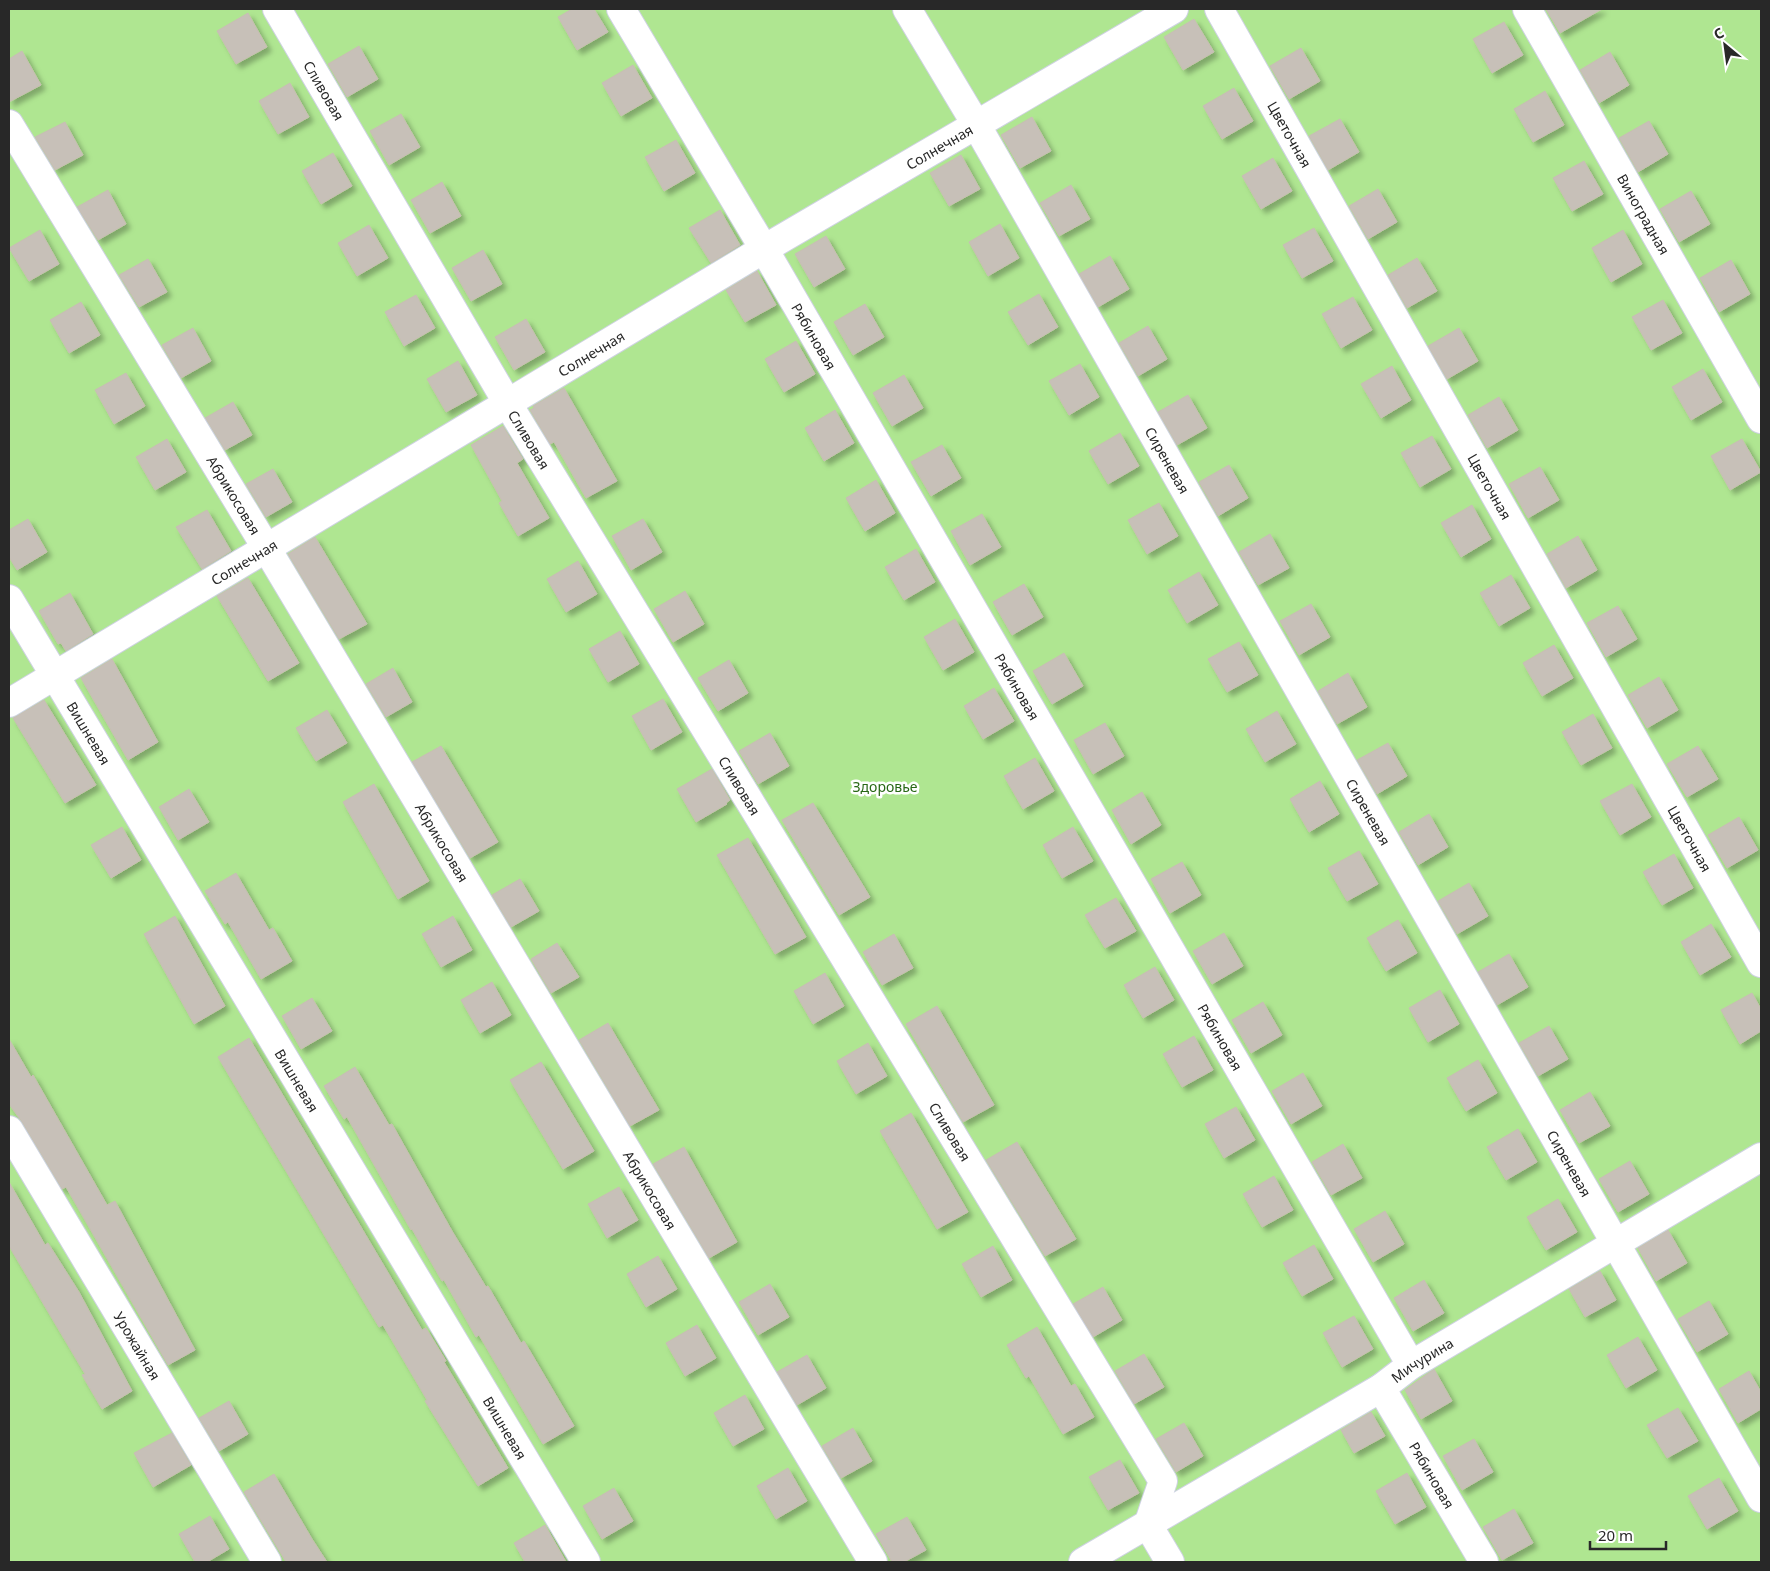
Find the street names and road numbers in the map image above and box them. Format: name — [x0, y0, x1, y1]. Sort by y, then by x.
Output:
street label: Сливовая — [300, 57, 349, 123]
street label: Цветочная — [1264, 98, 1316, 171]
street label: Солнечная — [902, 119, 976, 173]
street label: Виноградная — [1613, 170, 1675, 258]
street label: Рябиновая — [788, 299, 841, 373]
street label: Солнечная — [554, 326, 628, 380]
street label: Сливовая — [504, 406, 555, 472]
street label: Сиреневая — [1141, 423, 1194, 497]
street label: Цветочная — [1464, 450, 1517, 523]
street label: Абрикосовая — [203, 452, 265, 538]
street label: Солнечная — [207, 534, 281, 589]
street label: Рябиновая — [991, 650, 1044, 723]
street label: Вишневая — [63, 698, 115, 768]
street label: Сливовая — [715, 752, 765, 819]
street label: Сиреневая — [1342, 775, 1395, 848]
street label: Абрикосовая — [412, 799, 473, 885]
street label: Цветочная — [1664, 802, 1717, 875]
street label: Рябиновая — [1194, 1000, 1248, 1074]
street label: Вишневая — [271, 1045, 324, 1115]
street label: Сливовая — [925, 1098, 976, 1165]
street label: Сиреневая — [1543, 1126, 1596, 1200]
street label: Абрикосовая — [619, 1147, 681, 1233]
street label: Урожайная — [110, 1308, 165, 1383]
street label: Мичурина — [1387, 1333, 1457, 1387]
street label: Вишневая — [479, 1393, 532, 1463]
street label: Рябиновая — [1405, 1438, 1460, 1512]

